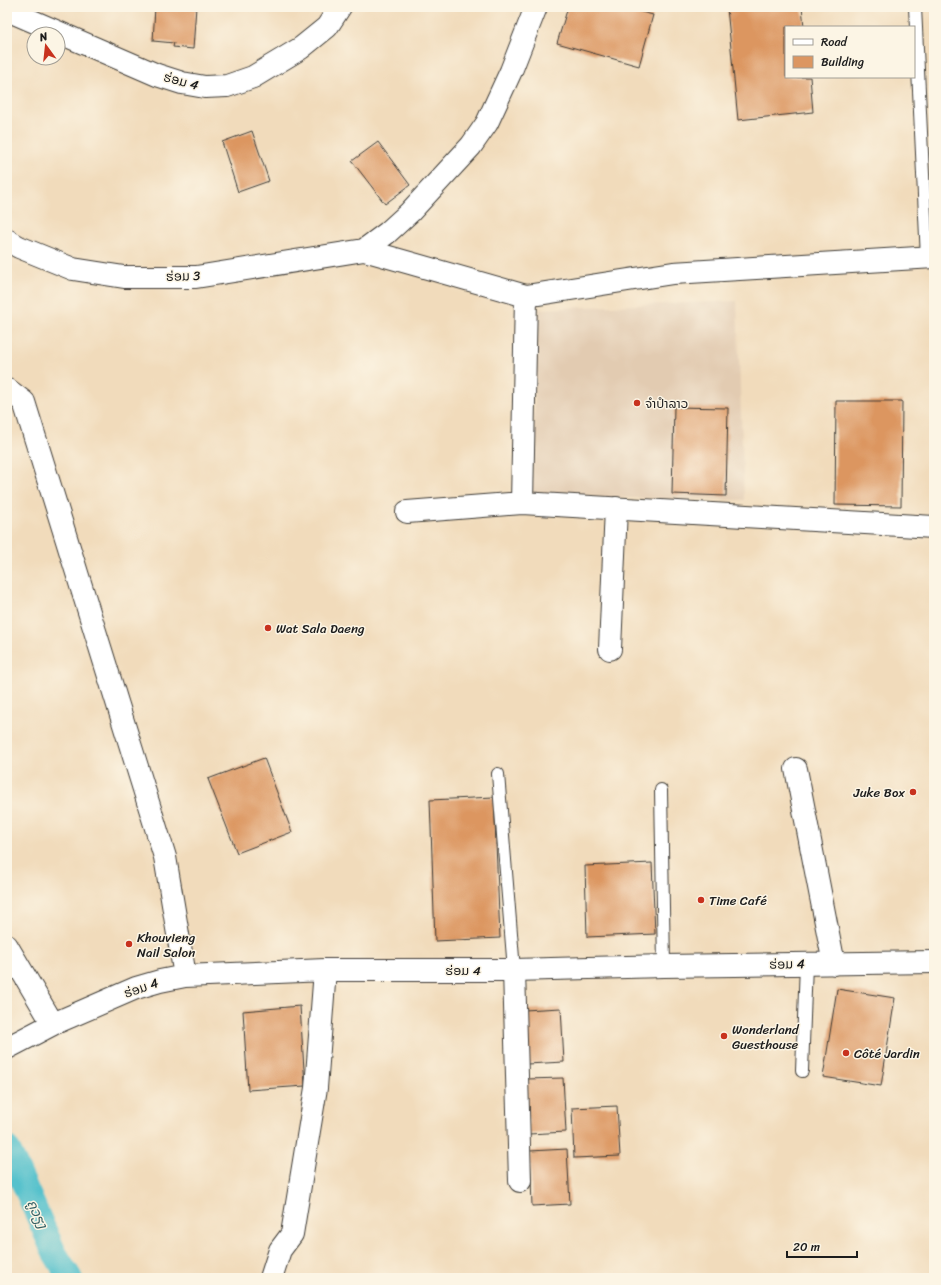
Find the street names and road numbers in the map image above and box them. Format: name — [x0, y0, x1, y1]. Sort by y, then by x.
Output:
street label: ຮ່ອມ 4 — [161, 65, 201, 97]
street label: ຮ່ອມ 3 — [165, 264, 201, 288]
street label: ຮ່ອມ 4 — [769, 952, 805, 976]
street label: ຮ່ອມ 4 — [445, 959, 481, 982]
street label: ຮ່ອມ 4 — [120, 971, 162, 1005]

